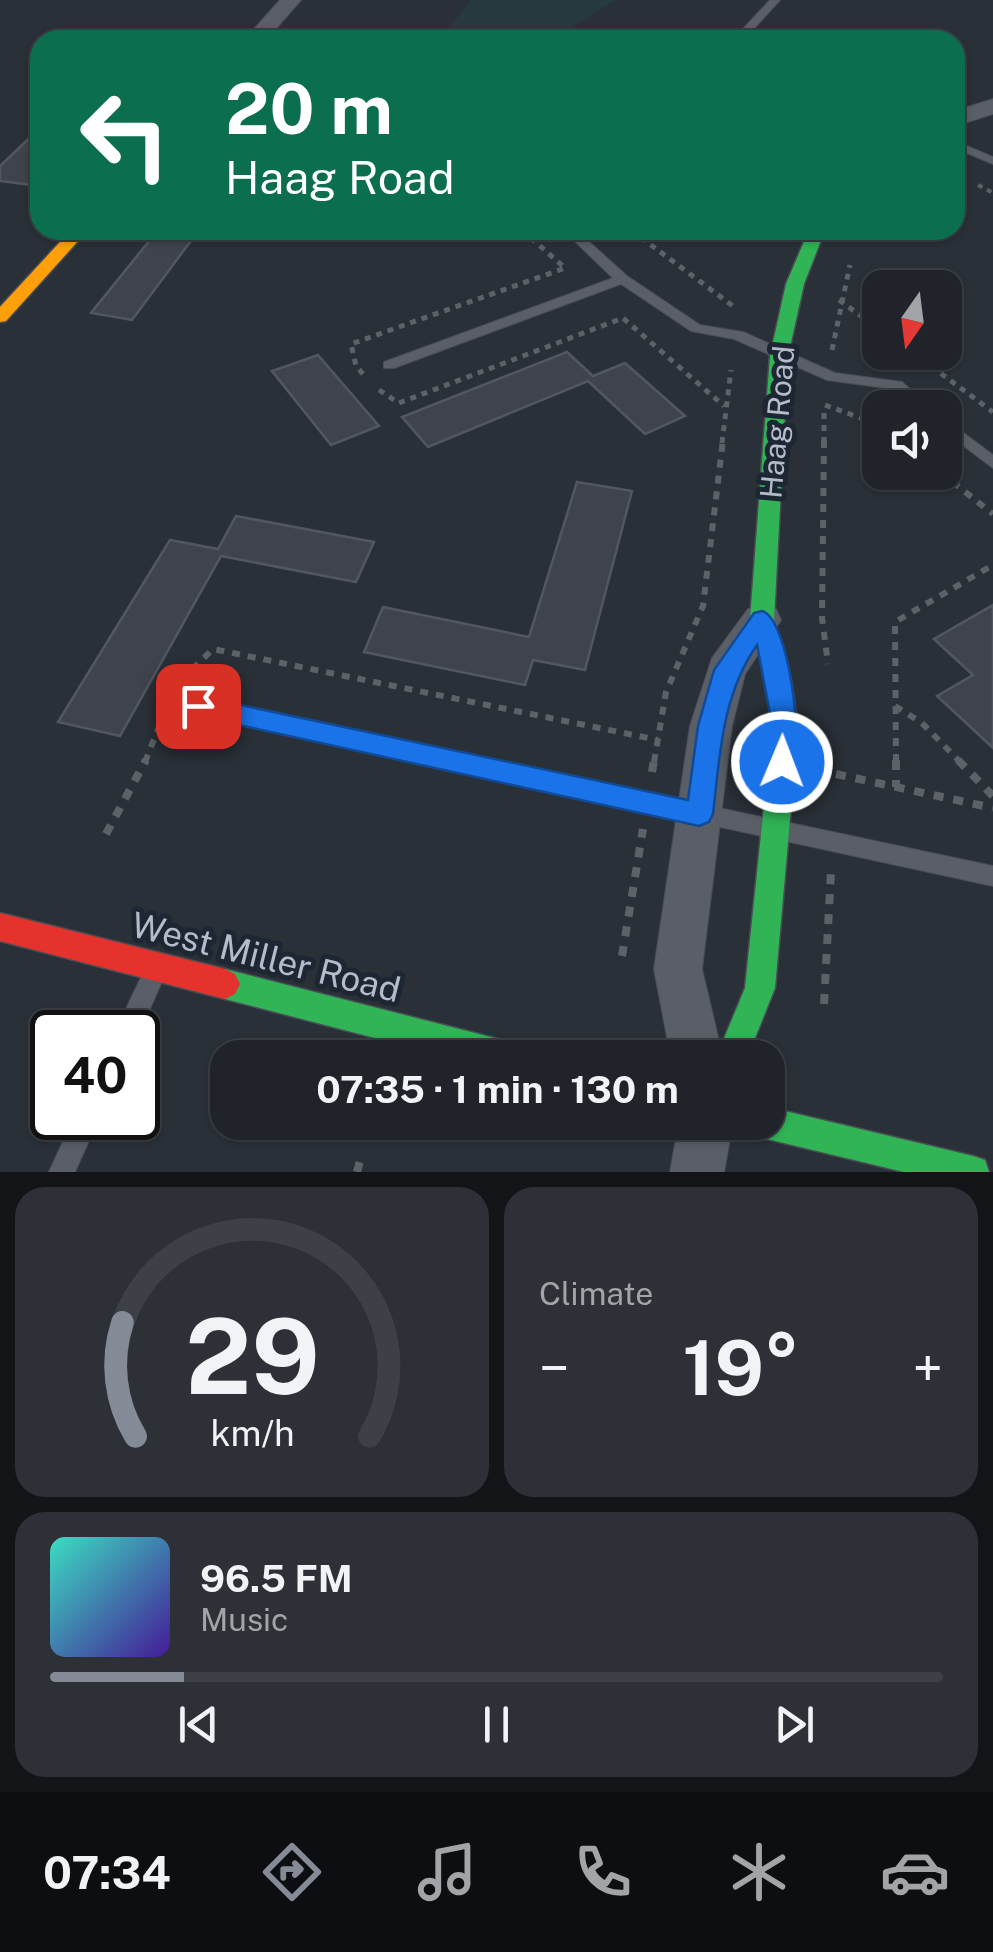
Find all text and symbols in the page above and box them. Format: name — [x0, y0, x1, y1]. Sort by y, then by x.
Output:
text: 20 m — [225, 67, 393, 150]
icon: left — [60, 70, 190, 200]
text: Haag Road — [225, 151, 455, 204]
north arrow — [862, 270, 962, 370]
map controls — [862, 270, 962, 490]
street label: Haag Road — [752, 344, 802, 500]
button: sound — [862, 390, 962, 490]
pin — [156, 664, 241, 749]
icon: arrive — [171, 679, 226, 734]
position arrow — [730, 710, 834, 814]
street label: West Miller Road — [127, 904, 405, 1010]
speed limit sign: 40 — [30, 1010, 160, 1140]
text: 07:35 · 1 min · 130 m — [316, 1067, 679, 1112]
text: Climate — [539, 1275, 653, 1312]
text: 29 — [185, 1295, 319, 1417]
text: 19° — [682, 1324, 800, 1412]
text: − — [539, 1336, 570, 1400]
text: + — [912, 1336, 943, 1400]
text: km/h — [210, 1412, 294, 1454]
text: 96.5 FM — [200, 1556, 353, 1601]
text: Music — [200, 1601, 288, 1638]
icon: previous — [171, 1697, 226, 1752]
icon: pause — [469, 1697, 524, 1752]
icon: next — [767, 1697, 822, 1752]
icon: directions — [257, 1837, 327, 1907]
icon: music — [412, 1837, 482, 1907]
icon: phone — [568, 1837, 638, 1907]
icon: climate — [724, 1837, 794, 1907]
icon: car — [880, 1837, 950, 1907]
text: 07:34 — [43, 1846, 171, 1899]

